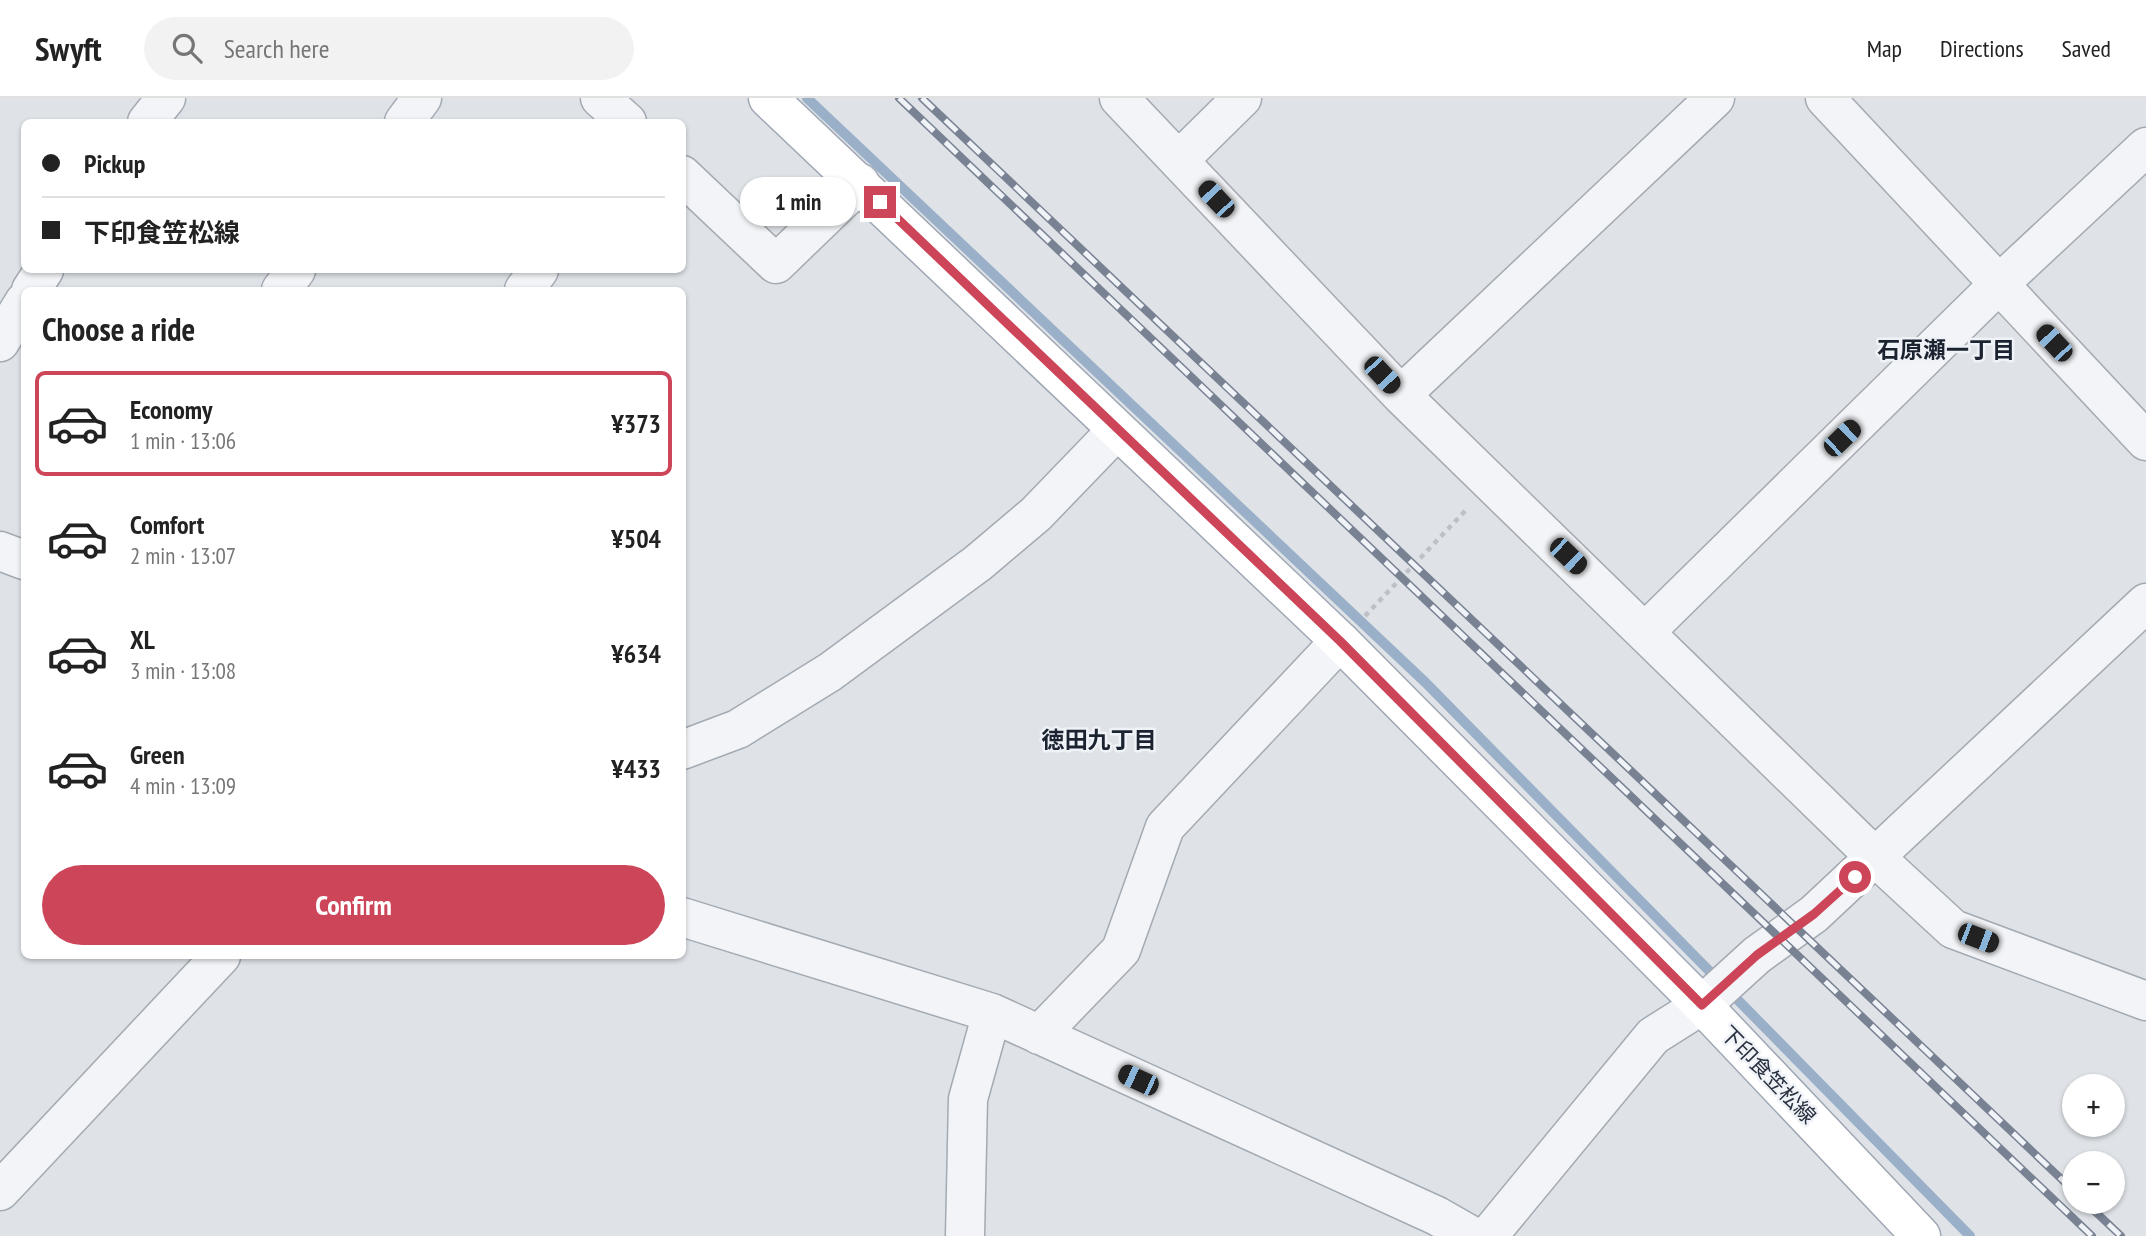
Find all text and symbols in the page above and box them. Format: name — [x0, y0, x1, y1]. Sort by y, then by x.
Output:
search box — [144, 17, 634, 80]
text: Swyft — [35, 27, 102, 70]
icon: search — [168, 29, 206, 67]
text: Search here — [224, 32, 329, 65]
text: Map — [1867, 33, 1902, 64]
text: Directions — [1940, 33, 2024, 64]
text: Saved — [2062, 33, 2111, 64]
text: Pickup — [84, 147, 145, 180]
car — [1194, 176, 1239, 222]
callout: 1 min — [740, 178, 856, 226]
route end — [864, 186, 896, 218]
text: 1 min — [775, 187, 821, 216]
text: 下印食笠松線 — [84, 216, 240, 249]
text: Choose a ride — [42, 308, 195, 350]
car — [2032, 320, 2077, 366]
district label: 石原瀬一丁目 — [1877, 335, 2015, 364]
car — [1360, 352, 1405, 398]
icon: car — [46, 392, 109, 455]
text: Economy — [130, 393, 212, 426]
text: ¥373 — [611, 407, 661, 440]
car — [1820, 416, 1865, 460]
text: 1 min · 13:06 — [130, 426, 236, 455]
icon: car — [46, 507, 109, 570]
text: Comfort — [130, 508, 204, 541]
text: ¥504 — [611, 522, 661, 555]
car — [1546, 534, 1591, 578]
text: 2 min · 13:07 — [130, 541, 236, 570]
icon: car — [46, 622, 109, 685]
text: XL — [130, 623, 155, 656]
text: ¥634 — [611, 637, 661, 670]
text: 3 min · 13:08 — [130, 656, 236, 685]
district label: 徳田九丁目 — [1042, 725, 1157, 754]
icon: car — [46, 737, 109, 800]
text: Green — [130, 738, 185, 771]
text: ¥433 — [611, 752, 661, 785]
text: 4 min · 13:09 — [130, 771, 236, 800]
route start — [1839, 861, 1871, 893]
button: Confirm — [42, 865, 665, 945]
car — [1955, 921, 2002, 955]
street label: 下印食笠松線 — [1715, 1020, 1822, 1129]
car — [1115, 1062, 1162, 1098]
map controls — [2062, 1074, 2125, 1214]
button: + — [2062, 1074, 2125, 1137]
button: − — [2062, 1151, 2125, 1214]

